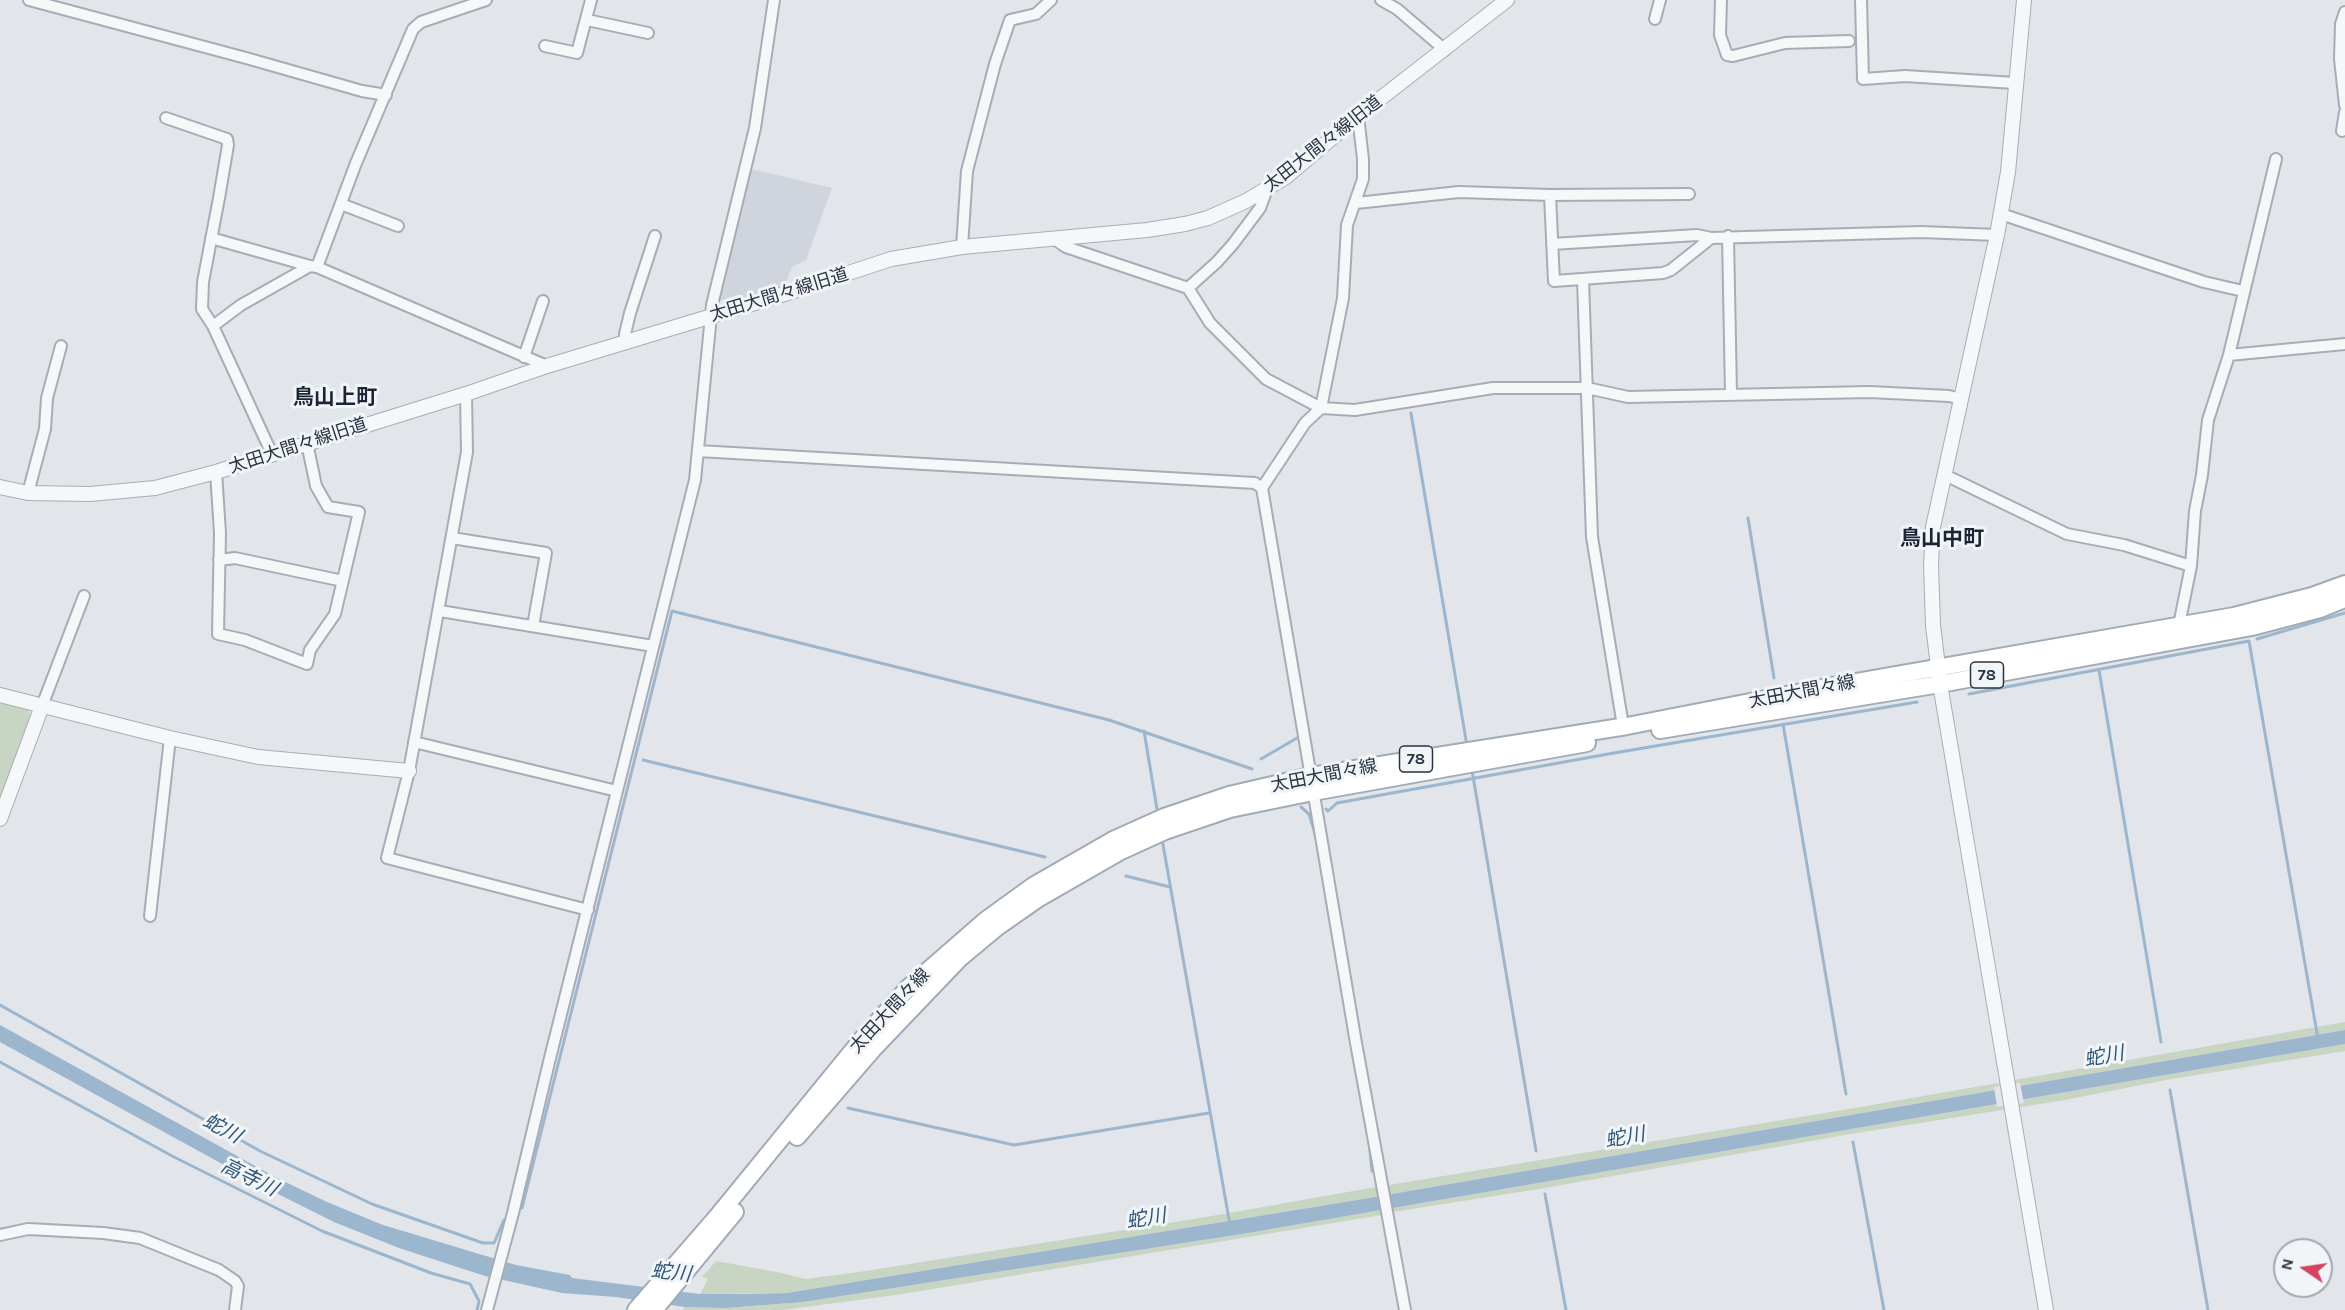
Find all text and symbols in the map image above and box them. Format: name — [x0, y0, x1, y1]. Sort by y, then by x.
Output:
street label: 太田大間々線旧道 — [1260, 91, 1386, 197]
street label: 太田大間々線旧道 — [707, 264, 851, 326]
district label: 鳥山上町 — [293, 385, 377, 411]
street label: 太田大間々線旧道 — [226, 413, 370, 479]
district label: 鳥山中町 — [1900, 526, 1984, 552]
road number: 78 — [1970, 662, 2004, 688]
street label: 太田大間々線 — [1747, 671, 1857, 713]
road number: 78 — [1400, 746, 1432, 772]
street label: 太田大間々線 — [1269, 755, 1379, 797]
street label: 太田大間々線 — [845, 964, 935, 1058]
water label: 蛇川 — [2082, 1042, 2126, 1072]
water label: 蛇川 — [199, 1109, 245, 1149]
water label: 蛇川 — [1603, 1123, 1647, 1153]
water label: 高寺川 — [217, 1154, 281, 1202]
water label: 蛇川 — [1124, 1204, 1168, 1234]
north arrow — [2273, 1238, 2333, 1298]
text: N — [2276, 1257, 2297, 1272]
water label: 蛇川 — [650, 1259, 692, 1287]

